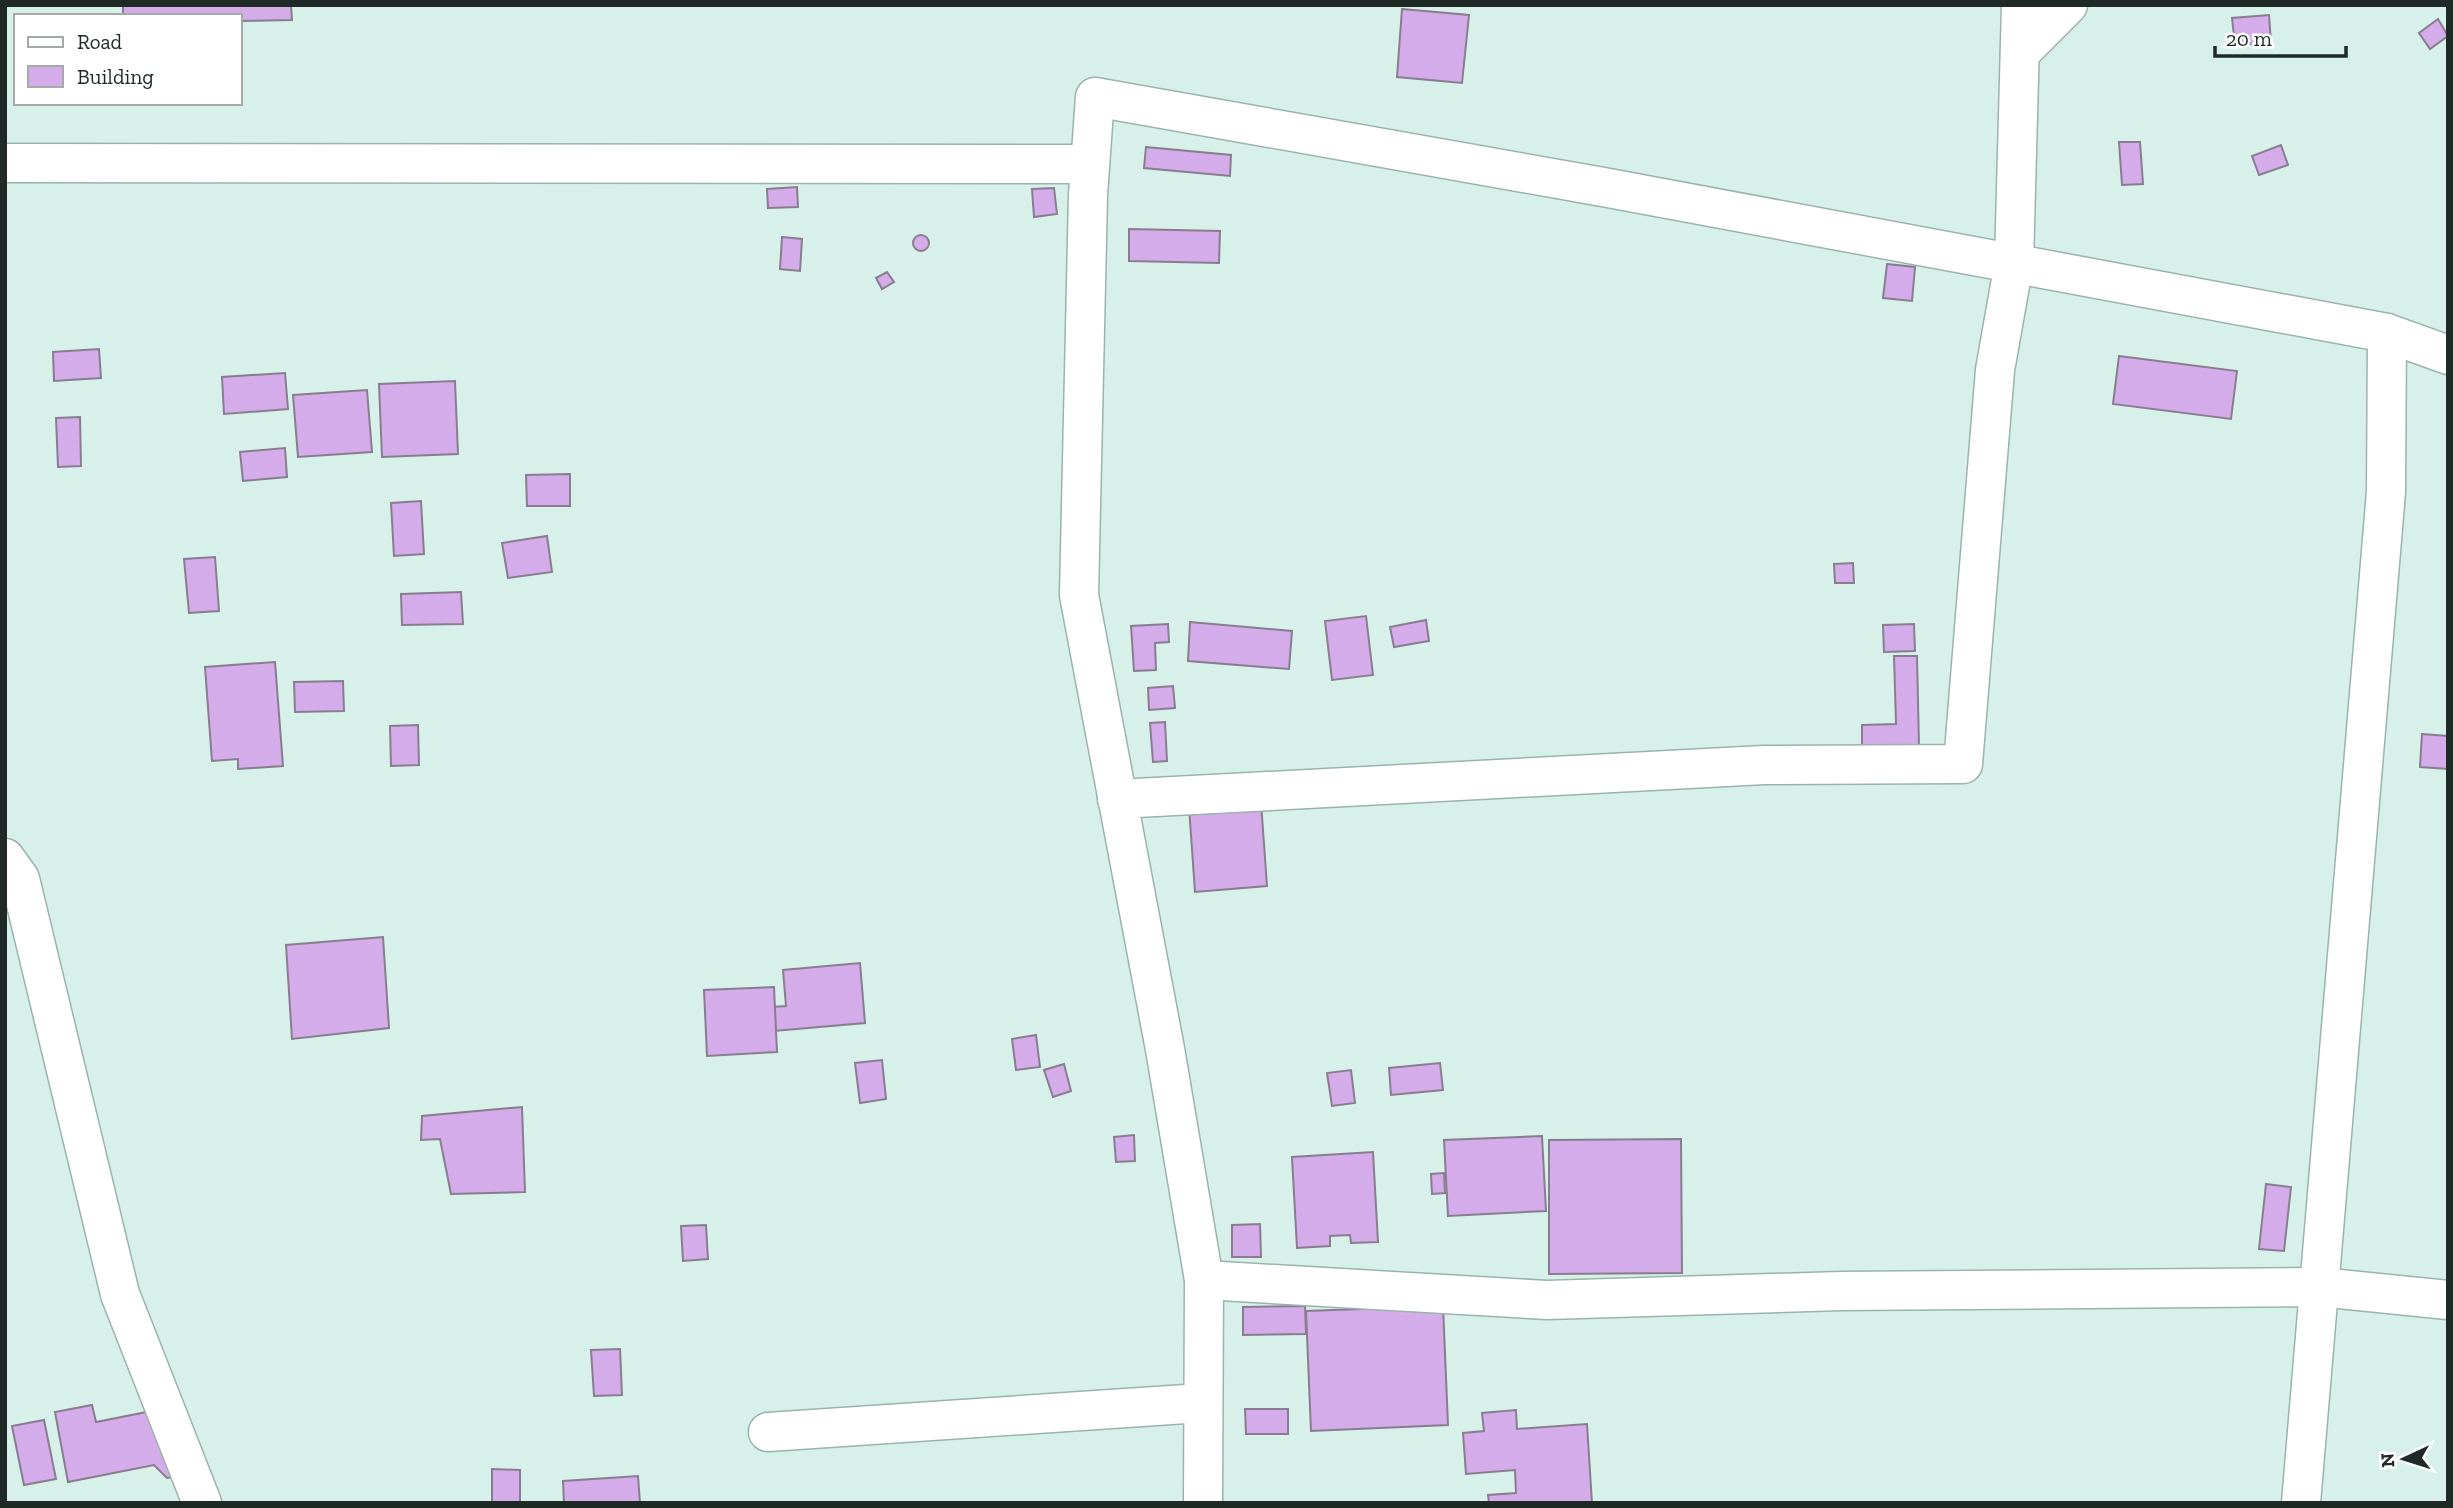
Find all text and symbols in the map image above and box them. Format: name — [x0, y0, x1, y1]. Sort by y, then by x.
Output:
legend — [14, 14, 242, 105]
scale bar — [2215, 14, 2346, 58]
text: 20 m — [2226, 26, 2272, 51]
text: Road — [77, 29, 123, 54]
text: Building — [77, 64, 154, 89]
north arrow — [2369, 1424, 2439, 1494]
text: N — [2376, 1452, 2400, 1468]

